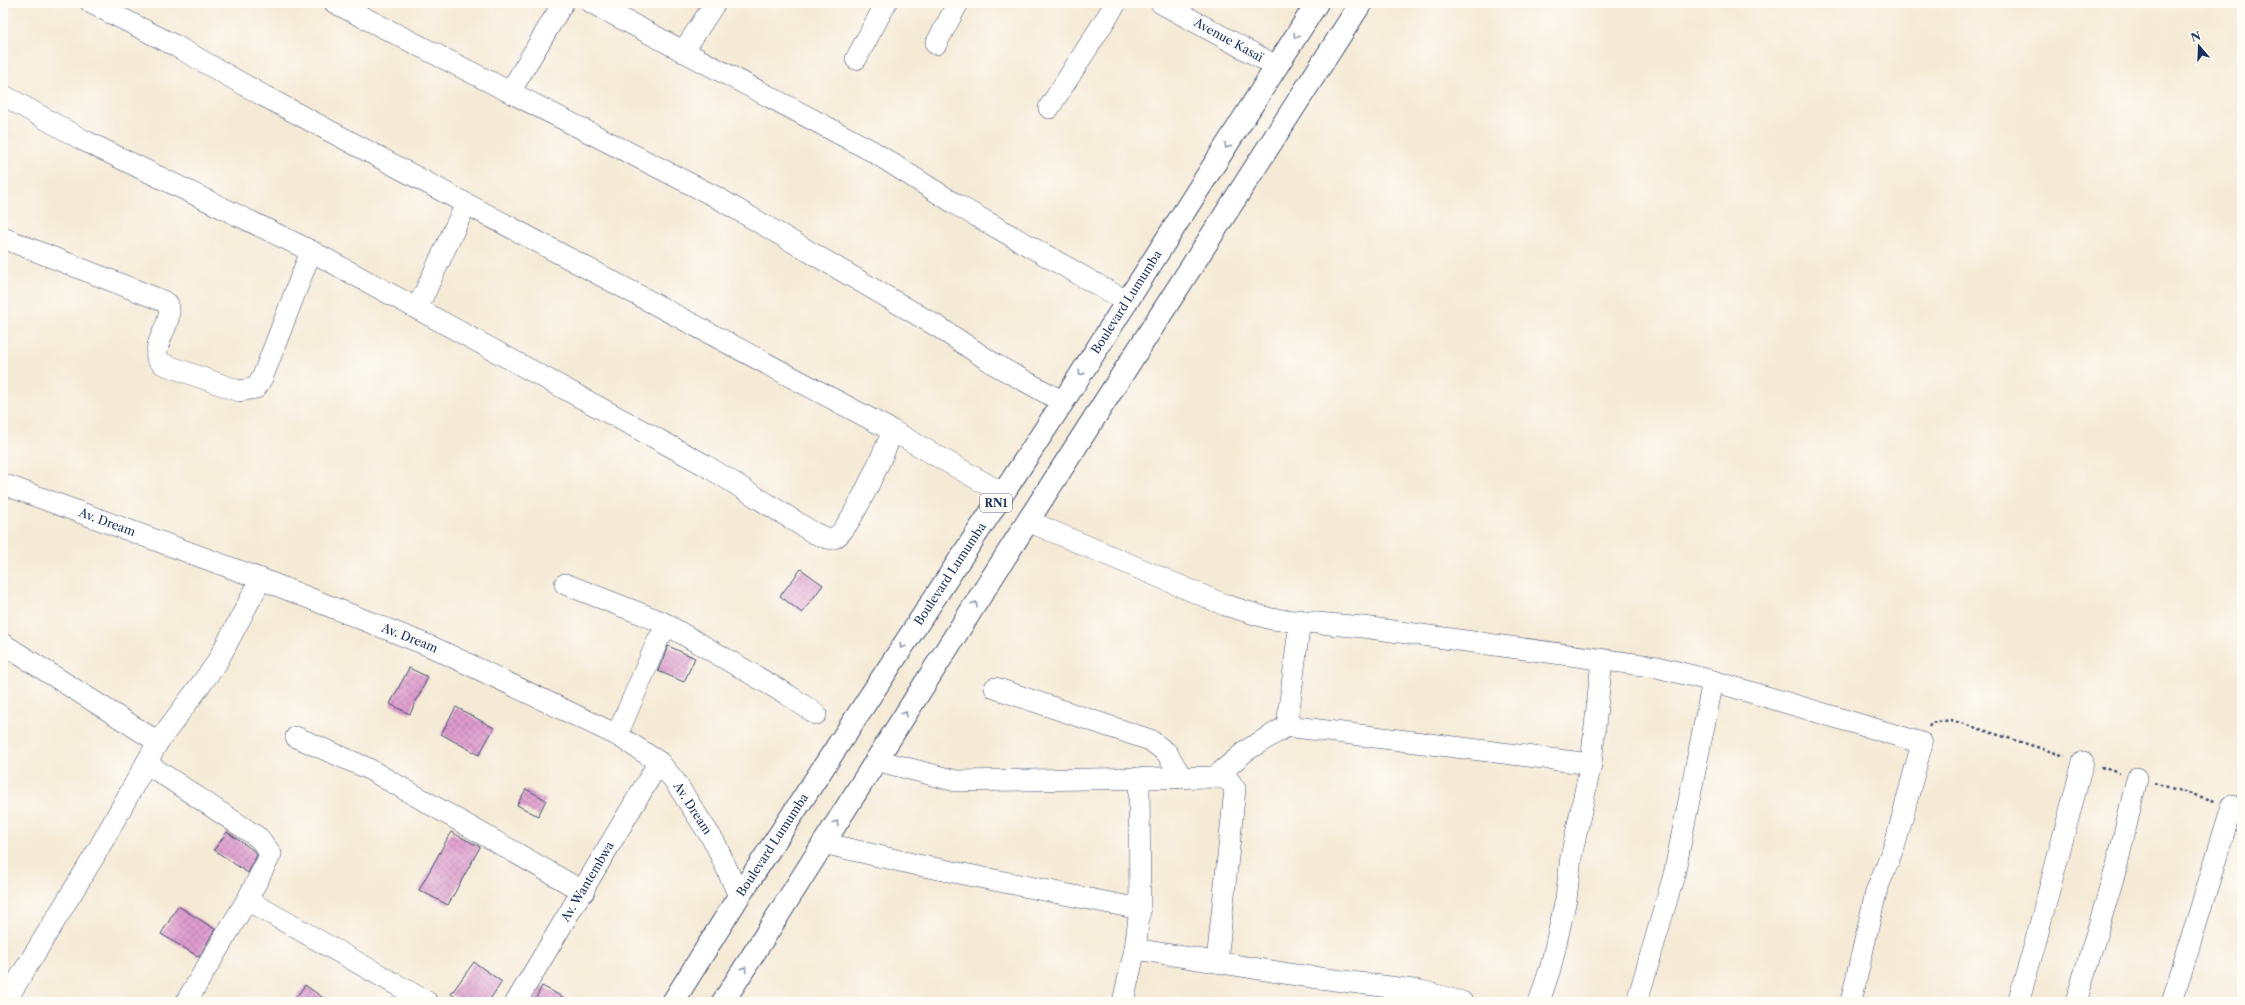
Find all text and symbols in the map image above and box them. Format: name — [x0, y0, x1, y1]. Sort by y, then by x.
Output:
street label: Avenue Kasaï — [1191, 14, 1266, 65]
north arrow — [2179, 26, 2219, 66]
text: N — [2189, 28, 2203, 45]
one-way arrow — [1293, 32, 1300, 39]
one-way arrow — [1224, 142, 1231, 149]
street label: Boulevard Lumumba — [1088, 247, 1165, 356]
one-way arrow — [1078, 369, 1086, 376]
road number: RN1 — [980, 494, 1012, 512]
street label: Av. Dream — [76, 504, 138, 539]
street label: Boulevard Lumumba — [911, 519, 989, 628]
one-way arrow — [970, 601, 978, 608]
street label: Av. Dream — [379, 619, 441, 656]
one-way arrow — [900, 642, 907, 649]
one-way arrow — [901, 711, 908, 718]
street label: Av. Dream — [670, 778, 715, 837]
street label: Boulevard Lumumba — [733, 790, 812, 899]
one-way arrow — [831, 821, 838, 828]
street label: Av. Wantembwa — [557, 838, 617, 925]
one-way arrow — [739, 966, 747, 973]

